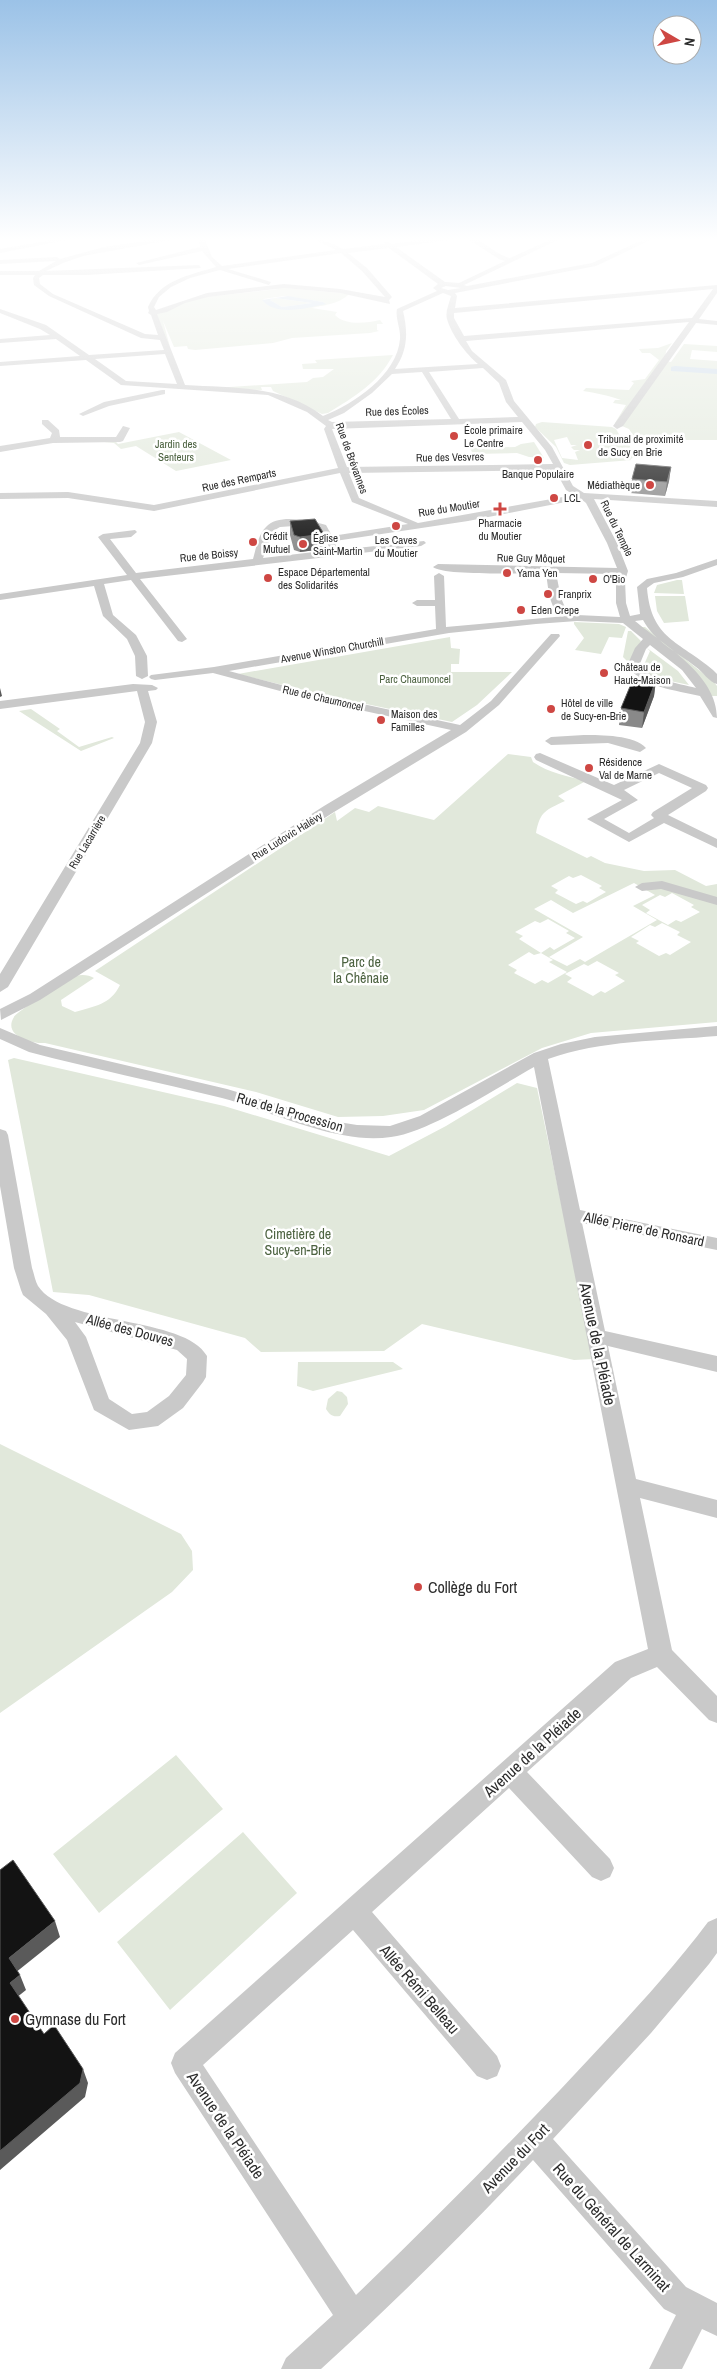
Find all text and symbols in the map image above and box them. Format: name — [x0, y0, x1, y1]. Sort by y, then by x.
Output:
north arrow — [652, 15, 702, 65]
text: N — [680, 37, 699, 48]
street label: Rue des Écoles — [365, 403, 429, 419]
street label: Rue de Brévannes — [333, 420, 372, 496]
place label: École primaire Le Centre — [464, 423, 523, 450]
marker: École primaire Le Centre — [448, 430, 460, 442]
place label: Tribunal de proximité de Sucy en Brie — [598, 432, 683, 459]
park label: Jardin des Senteurs — [155, 437, 198, 464]
marker: Tribunal de proximité de Sucy en Brie — [582, 439, 594, 451]
street label: Rue des Vesvres — [416, 449, 485, 465]
marker: Banque Populaire — [532, 454, 544, 466]
street label: Rue des Remparts — [201, 465, 278, 495]
place label: Banque Populaire — [502, 467, 574, 481]
place label: Médiathèque — [587, 478, 640, 492]
marker: Médiathèque — [644, 479, 656, 491]
place label: LCL — [564, 491, 581, 505]
marker: LCL — [548, 492, 560, 504]
street label: Rue du Moutier — [417, 496, 481, 520]
street label: Rue du Temple — [597, 498, 637, 558]
marker: Pharmacie du Moutier — [494, 503, 506, 515]
place label: Pharmacie du Moutier — [478, 516, 522, 543]
marker: Les Caves du Moutier — [390, 520, 402, 532]
place label: Crédit Mutuel — [263, 529, 290, 556]
place label: Église Saint-Martin — [313, 531, 363, 558]
place label: Les Caves du Moutier — [374, 533, 418, 560]
marker: Crédit Mutuel — [247, 536, 259, 548]
marker: Église Saint-Martin — [297, 538, 309, 550]
street label: Rue de Boissy — [179, 545, 239, 565]
street label: Rue Guy Môquet — [497, 550, 566, 566]
place label: Espace Départemental des Solidarités — [278, 565, 370, 592]
place label: Yama Yen — [517, 566, 558, 580]
marker: Yama Yen — [501, 567, 513, 579]
marker: Espace Départemental des Solidarités — [262, 572, 274, 584]
place label: O'Bio — [603, 572, 625, 586]
marker: O'Bio — [587, 573, 599, 585]
place label: Franprix — [558, 587, 592, 601]
marker: Franprix — [542, 588, 554, 600]
place label: Eden Crepe — [531, 603, 579, 617]
marker: Eden Crepe — [515, 604, 527, 616]
street label: Avenue Winston Churchill — [279, 634, 384, 666]
place label: Château de Haute-Maison — [614, 660, 671, 687]
marker: Château de Haute-Maison — [598, 667, 610, 679]
park label: Parc Chaumoncel — [379, 672, 451, 686]
street label: Rue de Chaumoncel — [281, 682, 365, 714]
place label: Hôtel de ville de Sucy-en-Brie — [561, 696, 626, 723]
marker: Hôtel de ville de Sucy-en-Brie — [545, 703, 557, 715]
place label: Maison des Familles — [391, 707, 438, 734]
marker: Maison des Familles — [375, 714, 387, 726]
place label: Résidence Val de Marne — [599, 755, 652, 782]
marker: Résidence Val de Marne — [583, 762, 595, 774]
street label: Rue Ludovic Halévy — [249, 808, 325, 863]
street label: Rue Lacarrière — [66, 813, 108, 871]
park label: Parc de la Chênaie — [333, 953, 389, 987]
street label: Rue de la Procession — [235, 1088, 345, 1136]
street label: Allée Pierre de Ronsard — [581, 1207, 706, 1251]
park label: Cimetière de Sucy-en-Brie — [265, 1225, 332, 1259]
street label: Avenue de la Pléiade — [574, 1280, 622, 1407]
street label: Allée des Douves — [84, 1309, 176, 1350]
place label: Collège du Fort — [428, 1576, 517, 1598]
marker: Collège du Fort — [412, 1581, 424, 1593]
street label: Avenue de la Pléiade — [478, 1702, 586, 1803]
street label: Allée Rémi Belleau — [374, 1939, 465, 2038]
place label: Gymnase du Fort — [25, 2008, 126, 2030]
marker: Gymnase du Fort — [9, 2013, 21, 2025]
street label: Avenue de la Pléiade — [182, 2066, 270, 2183]
street label: Avenue du Fort — [476, 2118, 554, 2198]
street label: Rue du Général de Larminat — [548, 2158, 676, 2296]

